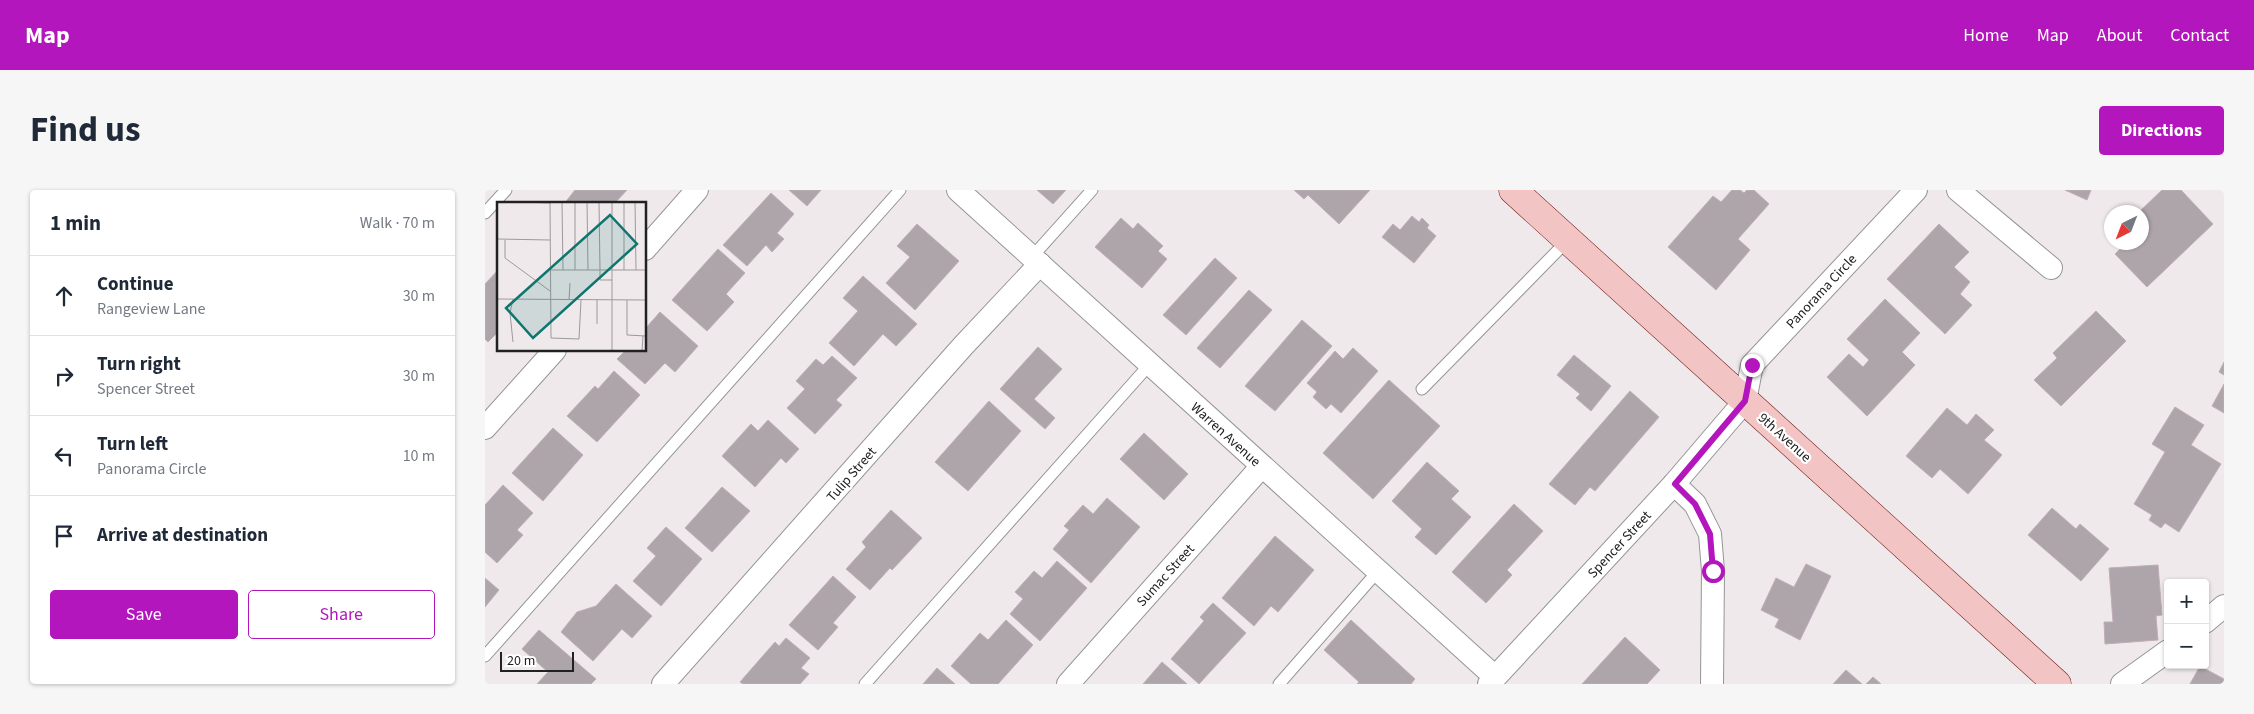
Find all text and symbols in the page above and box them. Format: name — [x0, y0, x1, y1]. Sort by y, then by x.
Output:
text: Map — [25, 18, 70, 53]
text: Home — [1963, 23, 2009, 48]
text: Map — [2037, 23, 2069, 48]
text: About — [2097, 23, 2142, 48]
text: Contact — [2170, 23, 2229, 48]
text: Find us — [30, 105, 140, 155]
button: Directions — [2099, 106, 2224, 155]
inset map — [497, 202, 646, 351]
north arrow — [2104, 205, 2149, 250]
text: 1 min — [50, 208, 101, 238]
text: Walk · 70 m — [360, 212, 435, 234]
street label: Panorama Circle — [1782, 250, 1862, 334]
text: Continue — [97, 271, 174, 298]
icon: ahead — [50, 282, 78, 310]
text: 30 m — [403, 285, 435, 307]
text: Rangeview Lane — [97, 298, 205, 320]
text: Turn right — [97, 351, 181, 378]
route end — [1741, 354, 1764, 377]
icon: right — [50, 362, 78, 390]
text: 30 m — [403, 365, 435, 387]
text: Spencer Street — [97, 378, 195, 400]
street label: Warren Avenue — [1186, 398, 1265, 472]
street label: 9th Avenue — [1753, 408, 1815, 467]
text: Turn left — [97, 431, 168, 458]
icon: left — [50, 442, 78, 470]
street label: Tulip Street — [822, 443, 881, 507]
text: 10 m — [403, 445, 435, 467]
text: Panorama Circle — [97, 458, 206, 480]
street label: Spencer Street — [1583, 506, 1656, 583]
icon: arrive — [50, 522, 78, 550]
text: Arrive at destination — [97, 522, 268, 549]
street label: Sumac Street — [1132, 540, 1199, 611]
route start — [1702, 560, 1725, 583]
map controls — [2164, 579, 2209, 669]
button: + — [2164, 579, 2209, 624]
button: Save — [50, 590, 238, 639]
button: Share — [248, 590, 435, 639]
button: − — [2164, 624, 2209, 669]
scale bar — [500, 649, 574, 672]
text: 20 m — [507, 651, 535, 671]

